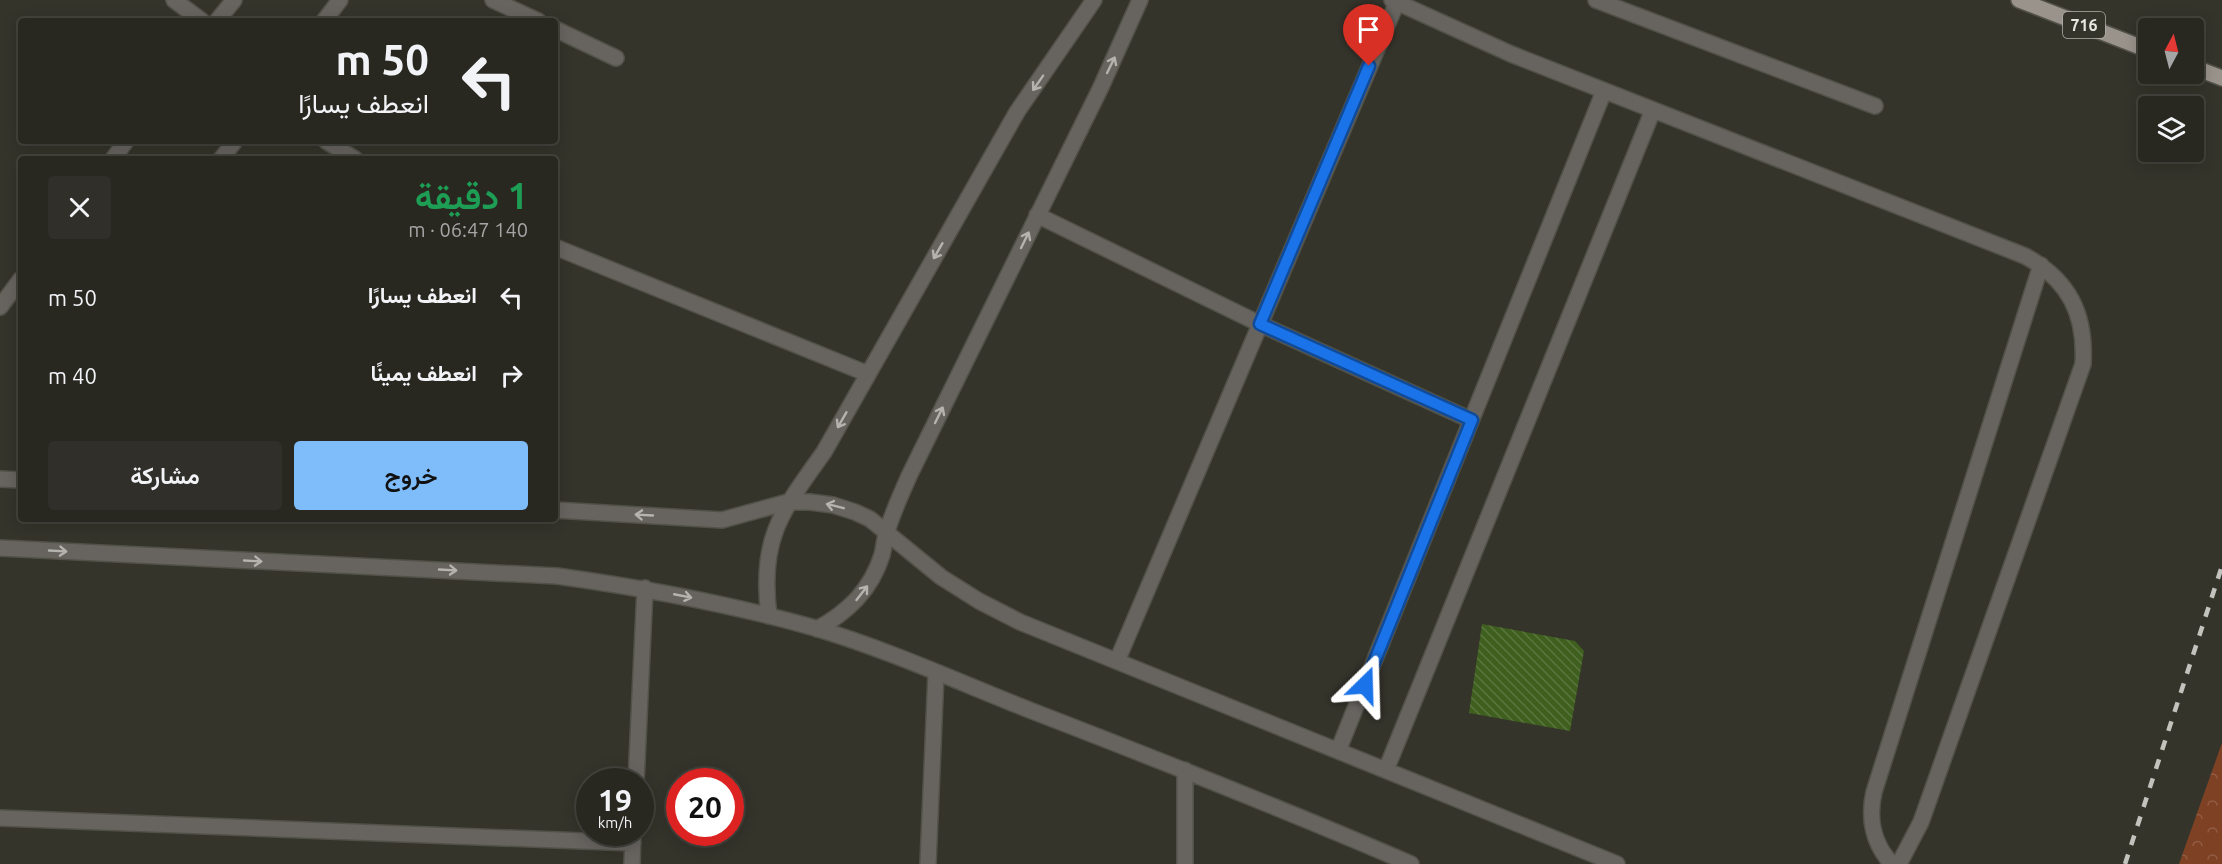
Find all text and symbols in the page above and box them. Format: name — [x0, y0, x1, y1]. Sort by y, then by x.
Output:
pin — [1343, 4, 1394, 66]
road number: 716 — [2063, 12, 2105, 38]
icon: arrive — [1352, 13, 1385, 46]
north arrow — [2138, 18, 2204, 84]
map controls — [2138, 18, 2204, 162]
text: 50 m — [335, 36, 429, 83]
icon: left — [450, 42, 528, 120]
one-way arrow — [1106, 57, 1118, 75]
one-way arrow — [1032, 74, 1044, 91]
text: انعطف يسارًا — [298, 88, 429, 118]
button: layers — [2138, 96, 2204, 162]
text: 1 دقيقة — [415, 175, 528, 216]
button: close — [48, 176, 111, 239]
text: 140 m · 06:47 — [408, 218, 528, 241]
one-way arrow — [1019, 232, 1031, 249]
one-way arrow — [932, 242, 944, 259]
icon: left — [495, 281, 528, 314]
text: انعطف يسارًا — [368, 282, 477, 307]
text: 50 m — [48, 285, 97, 310]
icon: right — [495, 359, 528, 392]
text: انعطف يمينًا — [370, 360, 477, 385]
text: 40 m — [48, 363, 97, 388]
one-way arrow — [933, 407, 945, 424]
one-way arrow — [836, 411, 848, 428]
button: مشاركة — [48, 441, 282, 510]
button: خروج — [294, 441, 528, 510]
one-way arrow — [826, 500, 845, 512]
one-way arrow — [634, 509, 654, 520]
one-way arrow — [48, 546, 68, 557]
one-way arrow — [243, 555, 263, 566]
one-way arrow — [437, 565, 457, 576]
one-way arrow — [856, 585, 869, 601]
one-way arrow — [673, 591, 692, 602]
position arrow — [1333, 653, 1397, 717]
speed limit sign: 20 — [666, 768, 744, 846]
text: 19 — [598, 783, 632, 817]
text: km/h — [598, 814, 632, 831]

